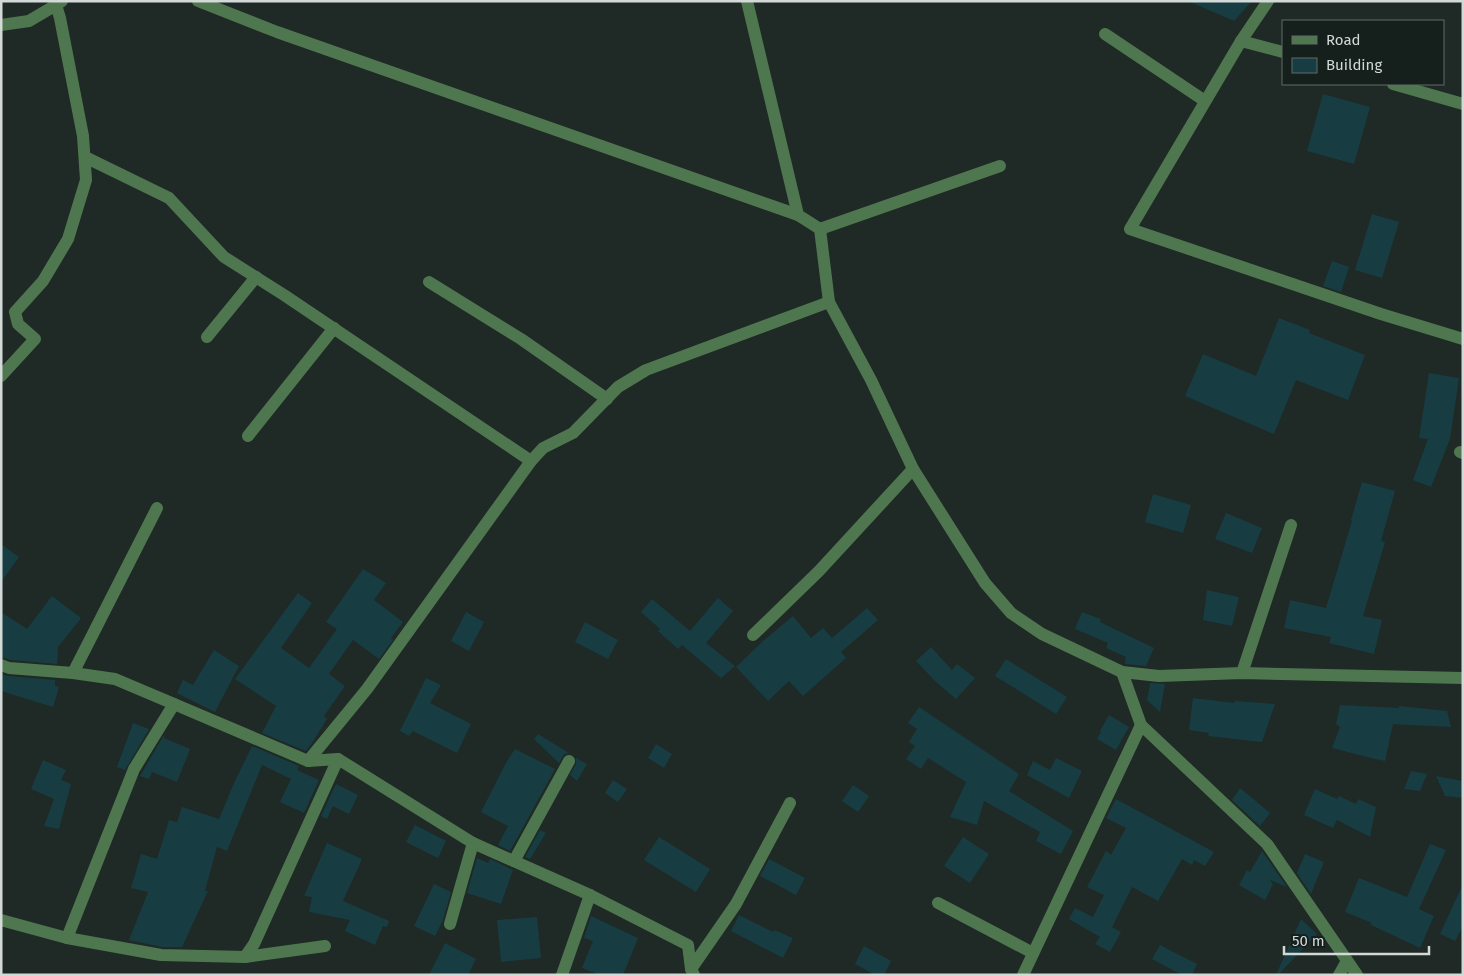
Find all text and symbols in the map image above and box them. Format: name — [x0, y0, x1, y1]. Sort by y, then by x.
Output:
legend — [1282, 20, 1444, 85]
text: Road — [1326, 31, 1361, 49]
text: Building — [1326, 56, 1382, 74]
scale bar — [1284, 924, 1429, 956]
text: 50 m — [1292, 932, 1325, 950]

